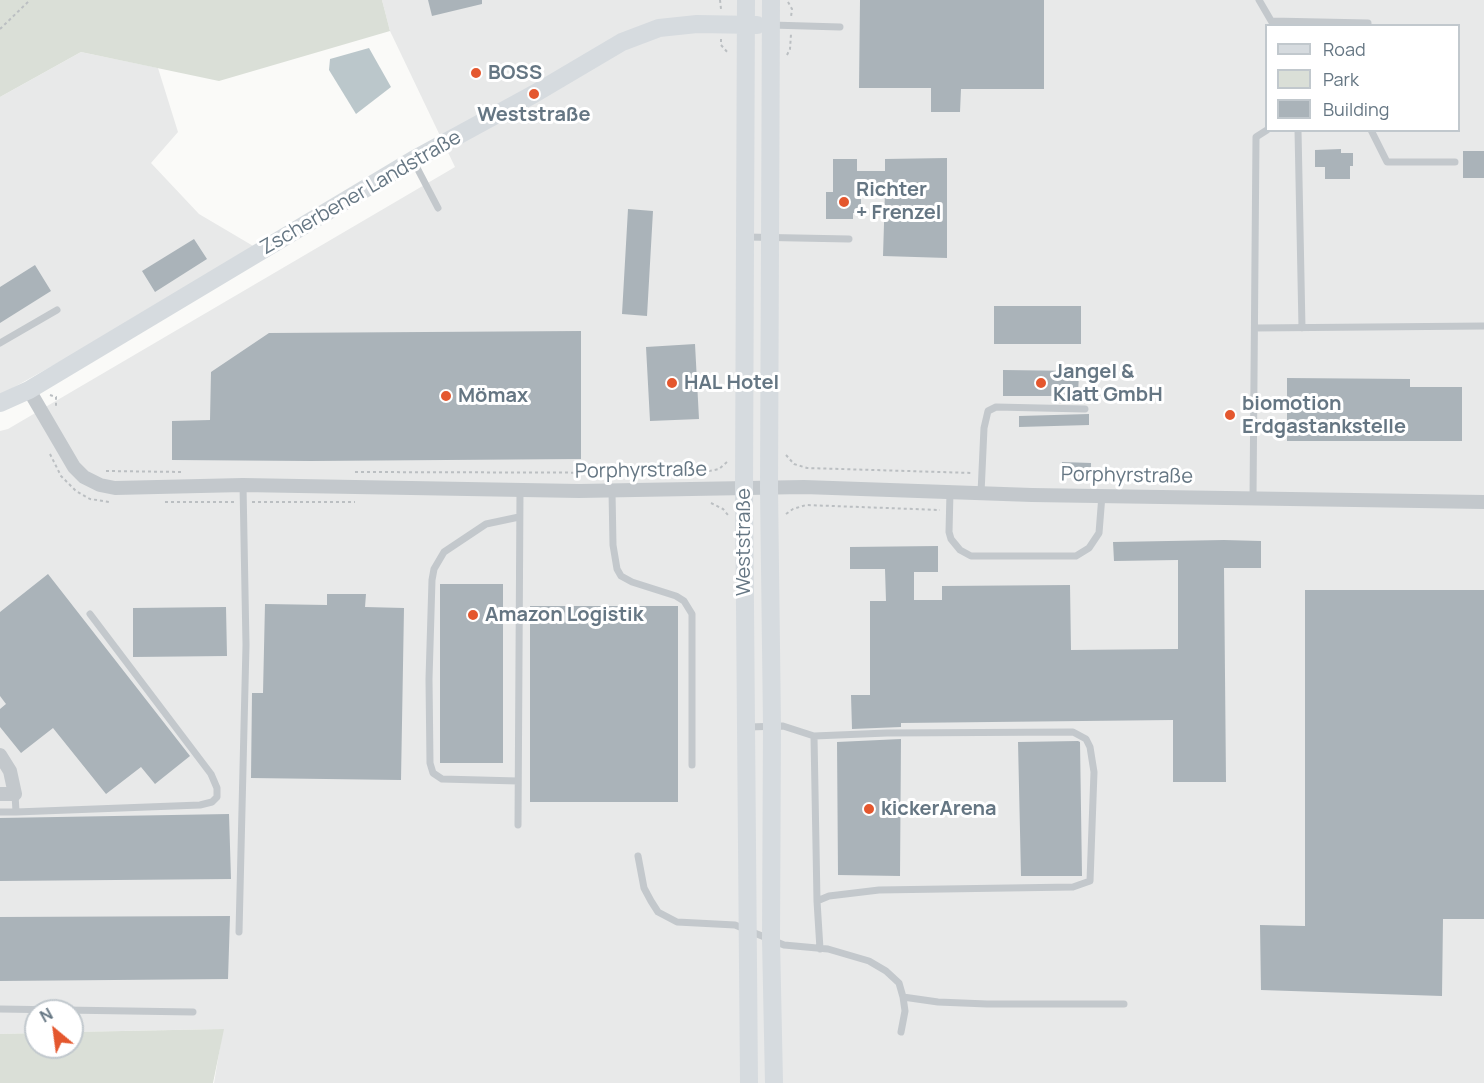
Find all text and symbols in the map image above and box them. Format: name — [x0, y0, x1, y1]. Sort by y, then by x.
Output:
legend — [1265, 24, 1460, 132]
text: Road — [1323, 37, 1366, 61]
place label: BOSS — [488, 61, 542, 85]
marker: BOSS — [469, 66, 483, 80]
text: Park — [1323, 67, 1359, 91]
marker: Weststraße — [527, 87, 541, 101]
text: Building — [1323, 97, 1389, 121]
place label: Weststraße — [477, 103, 591, 127]
street label: Zscherbener Landstraße — [256, 126, 466, 260]
place label: Richter + Frenzel — [856, 178, 941, 225]
marker: Richter + Frenzel — [837, 195, 851, 209]
place label: Jangel & Klatt GmbH — [1053, 360, 1163, 407]
place label: HAL Hotel — [684, 371, 779, 395]
marker: HAL Hotel — [665, 376, 679, 390]
marker: Jangel & Klatt GmbH — [1034, 376, 1048, 390]
place label: Mömax — [458, 384, 528, 408]
marker: Mömax — [439, 389, 453, 403]
place label: biomotion Erdgastankstelle — [1242, 392, 1406, 439]
marker: biomotion Erdgastankstelle — [1223, 408, 1237, 422]
street label: Porphyrstraße — [575, 458, 707, 484]
street label: Porphyrstraße — [1061, 463, 1193, 489]
street label: Weststraße — [732, 488, 756, 596]
place label: Amazon Logistik — [485, 603, 643, 627]
marker: Amazon Logistik — [466, 608, 480, 622]
place label: kickerArena — [881, 797, 996, 821]
marker: kickerArena — [862, 802, 876, 816]
north arrow — [24, 999, 84, 1059]
text: N — [36, 1003, 57, 1027]

